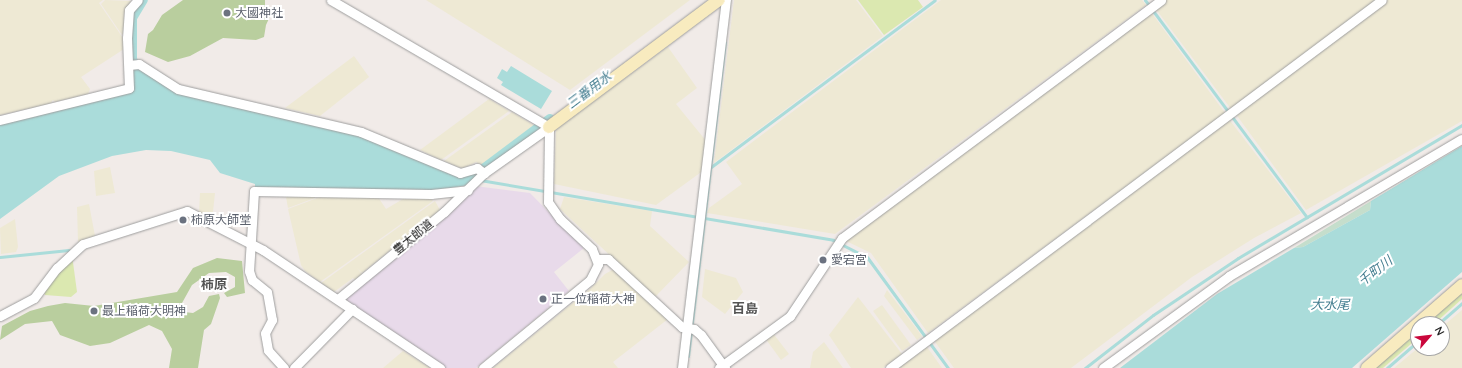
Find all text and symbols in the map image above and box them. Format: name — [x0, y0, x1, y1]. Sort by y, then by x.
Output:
place label: 大國神社 — [235, 6, 283, 20]
marker: 大國神社 — [222, 8, 232, 18]
water label: 三番用水 — [564, 68, 614, 112]
place label: 柿原大師堂 — [191, 213, 251, 227]
marker: 柿原大師堂 — [178, 215, 188, 225]
street label: 豊太郎道 — [390, 216, 436, 258]
place label: 愛宕宮 — [831, 253, 867, 267]
water label: 千町川 — [1355, 253, 1395, 289]
marker: 愛宕宮 — [818, 255, 828, 265]
district label: 柿原 — [201, 276, 227, 292]
place label: 正一位稲荷大神 — [551, 292, 635, 306]
marker: 正一位稲荷大神 — [538, 294, 548, 304]
water label: 大水尾 — [1311, 296, 1349, 312]
district label: 百島 — [732, 300, 758, 316]
place label: 最上稲荷大明神 — [102, 304, 186, 318]
marker: 最上稲荷大明神 — [89, 306, 99, 316]
north arrow — [1410, 316, 1450, 356]
text: N — [1432, 324, 1448, 338]

